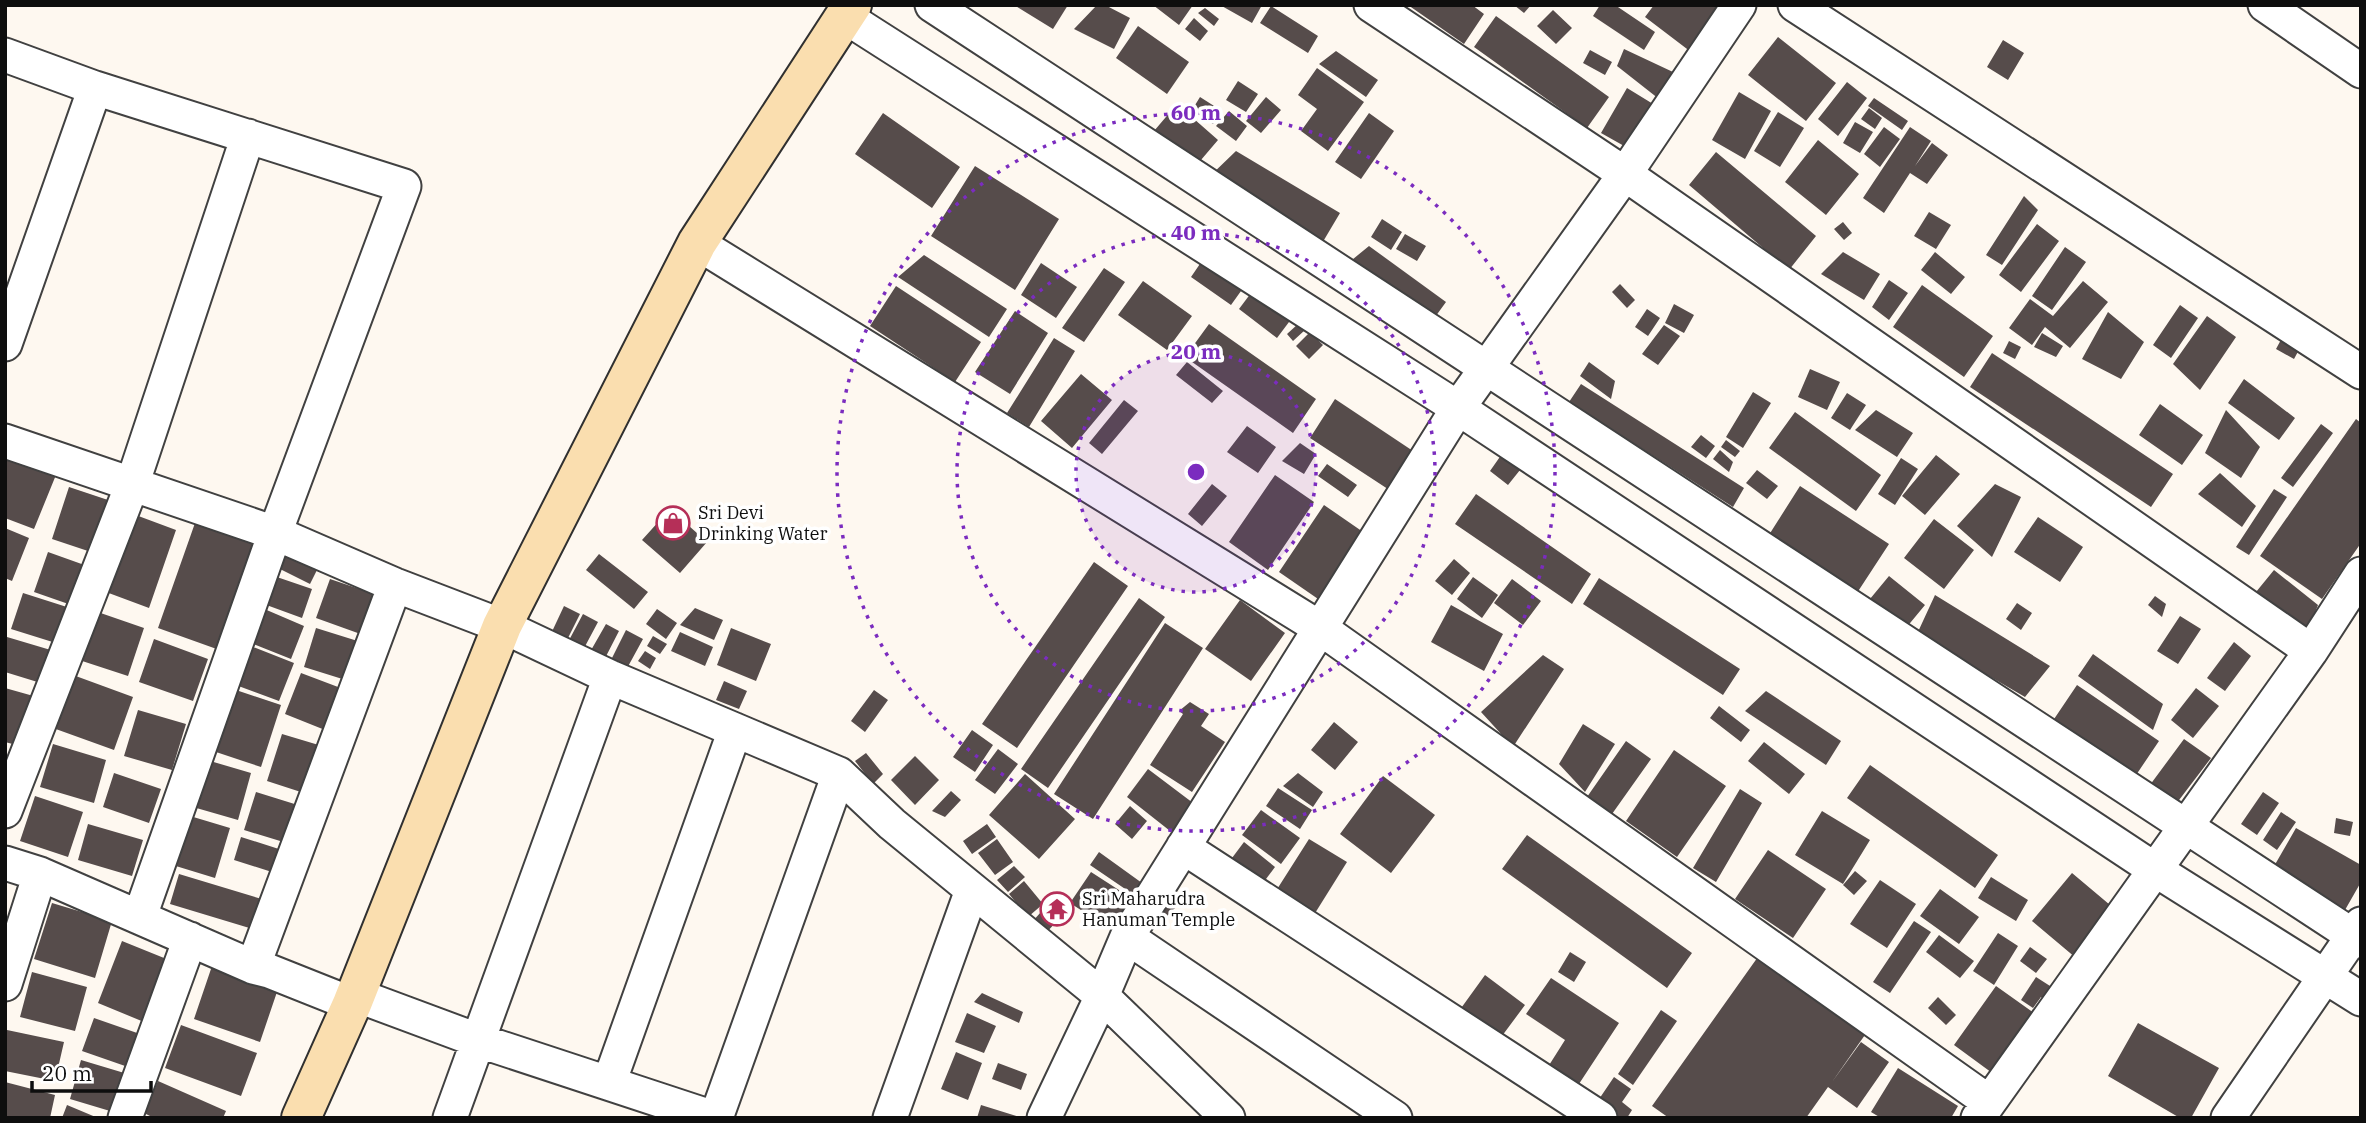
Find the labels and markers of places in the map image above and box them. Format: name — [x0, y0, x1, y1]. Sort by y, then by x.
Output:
centre of rings — [1184, 460, 1208, 484]
place label: Sri Devi Drinking Water — [698, 501, 827, 545]
shop icon: Sri Devi Drinking Water — [654, 504, 692, 542]
place label: Sri Maharudra Hanuman Temple — [1082, 887, 1235, 931]
temple icon: Sri Maharudra Hanuman Temple — [1038, 890, 1076, 928]

